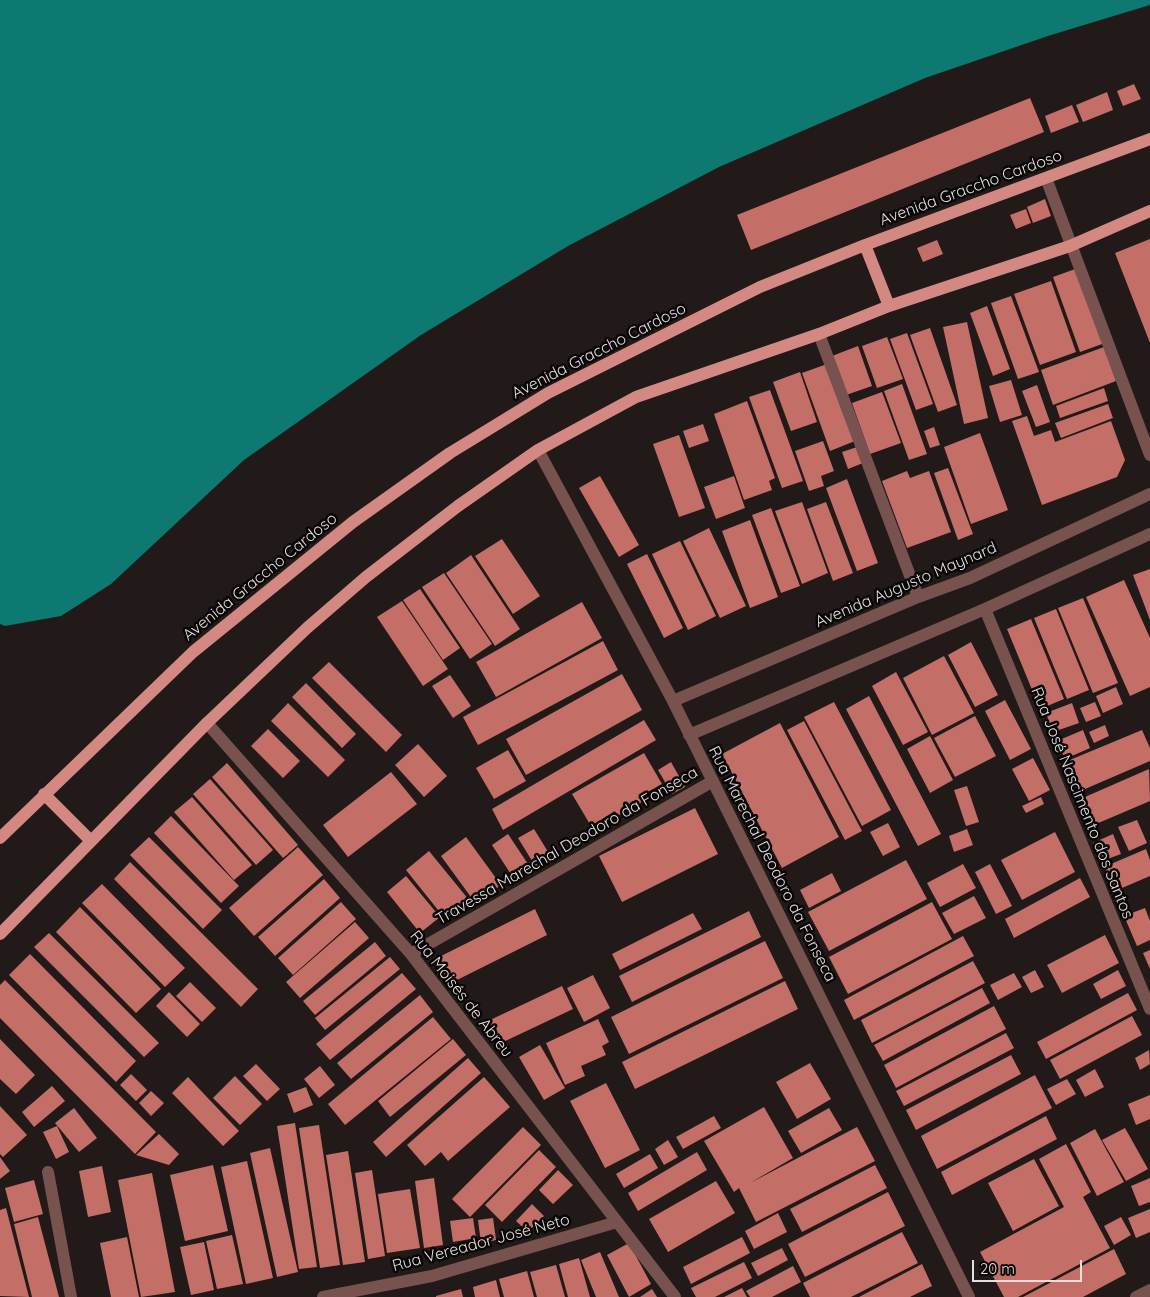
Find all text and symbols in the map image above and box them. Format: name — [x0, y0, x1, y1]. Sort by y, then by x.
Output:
street label: Avenida Graccho Cardoso — [877, 146, 1065, 230]
street label: Avenida Graccho Cardoso — [509, 299, 689, 403]
street label: Avenida Graccho Cardoso — [179, 509, 341, 645]
street label: Avenida Augusto Maynard — [812, 538, 1000, 632]
street label: Rua José Nascimento dos Santos — [1027, 684, 1137, 922]
street label: Rua Marechal Deodoro da Fonseca — [704, 743, 840, 985]
street label: Travessa Marechal Deodoro da Fonseca — [433, 763, 701, 929]
street label: Rua Moisés de Abreu — [406, 927, 516, 1061]
street label: Rua Vereador José Neto — [390, 1210, 572, 1276]
scale bar — [975, 1250, 1085, 1282]
text: 20 m — [980, 1259, 1015, 1278]

